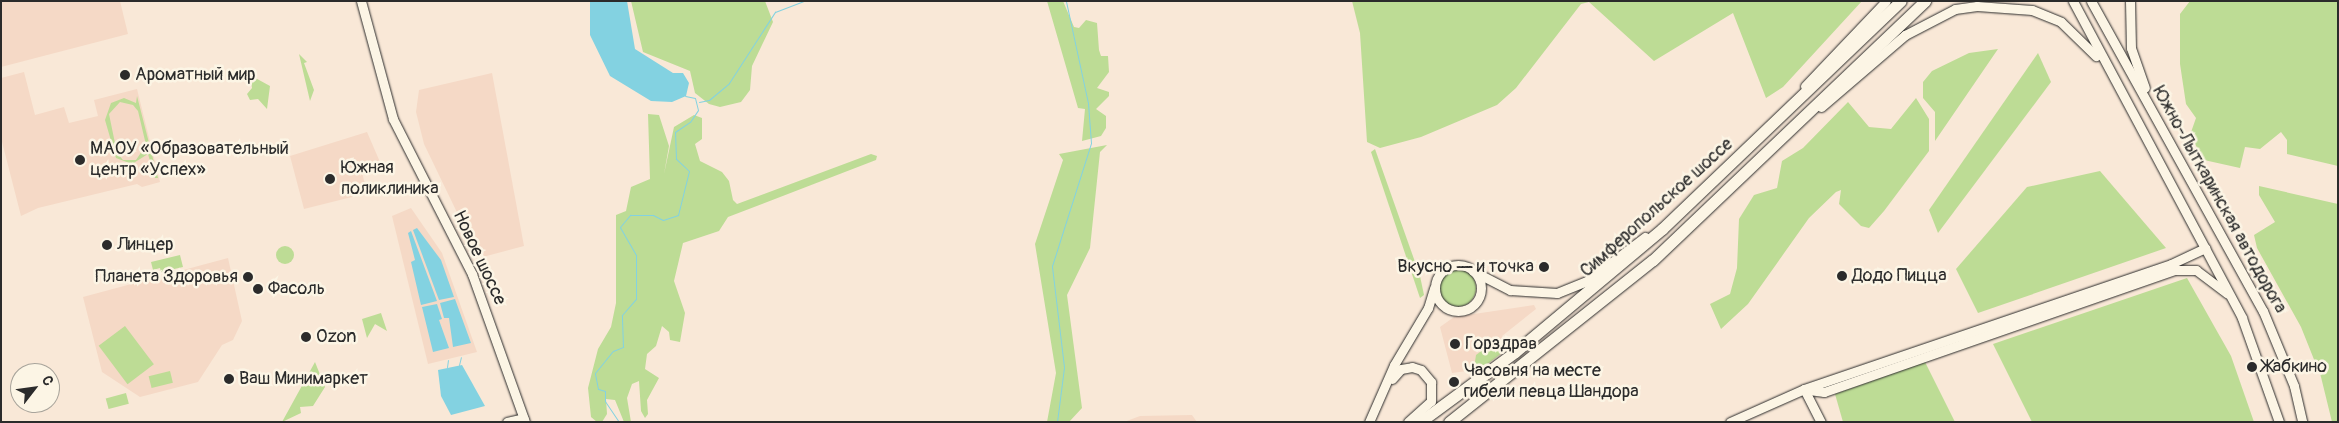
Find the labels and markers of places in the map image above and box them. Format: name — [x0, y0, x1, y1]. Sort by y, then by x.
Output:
place label: Ароматный мир — [135, 64, 256, 86]
marker: Ароматный мир — [119, 69, 131, 81]
place label: МАОУ «Образовательный центр «Успех» — [90, 139, 289, 182]
marker: МАОУ «Образовательный центр «Успех» — [74, 154, 86, 166]
place label: Южная поликлиника — [341, 158, 439, 200]
marker: Южная поликлиника — [323, 172, 337, 186]
place label: Линцер — [117, 234, 173, 256]
marker: Линцер — [101, 239, 113, 251]
place label: Вкусно — и точка — [1397, 256, 1534, 278]
marker: Вкусно — и точка — [1538, 261, 1550, 273]
place label: Додо Пицца — [1852, 265, 1947, 287]
place label: Планета Здоровья — [95, 266, 238, 288]
marker: Додо Пицца — [1836, 270, 1848, 282]
marker: Планета Здоровья — [242, 271, 254, 283]
place label: Фасоль — [268, 278, 325, 300]
marker: Фасоль — [252, 283, 264, 295]
place label: Ozon — [316, 326, 356, 348]
marker: Ozon — [300, 331, 312, 343]
place label: Горздрав — [1465, 333, 1537, 355]
marker: Горздрав — [1449, 338, 1461, 350]
place label: Жабкино — [2262, 356, 2327, 378]
place label: Часовня на месте гибели певца Шандора — [1464, 361, 1639, 404]
marker: Жабкино — [2246, 361, 2258, 373]
place label: Ваш Минимаркет — [239, 368, 368, 390]
marker: Ваш Минимаркет — [223, 373, 235, 385]
marker: Часовня на месте гибели певца Шандора — [1448, 376, 1460, 388]

